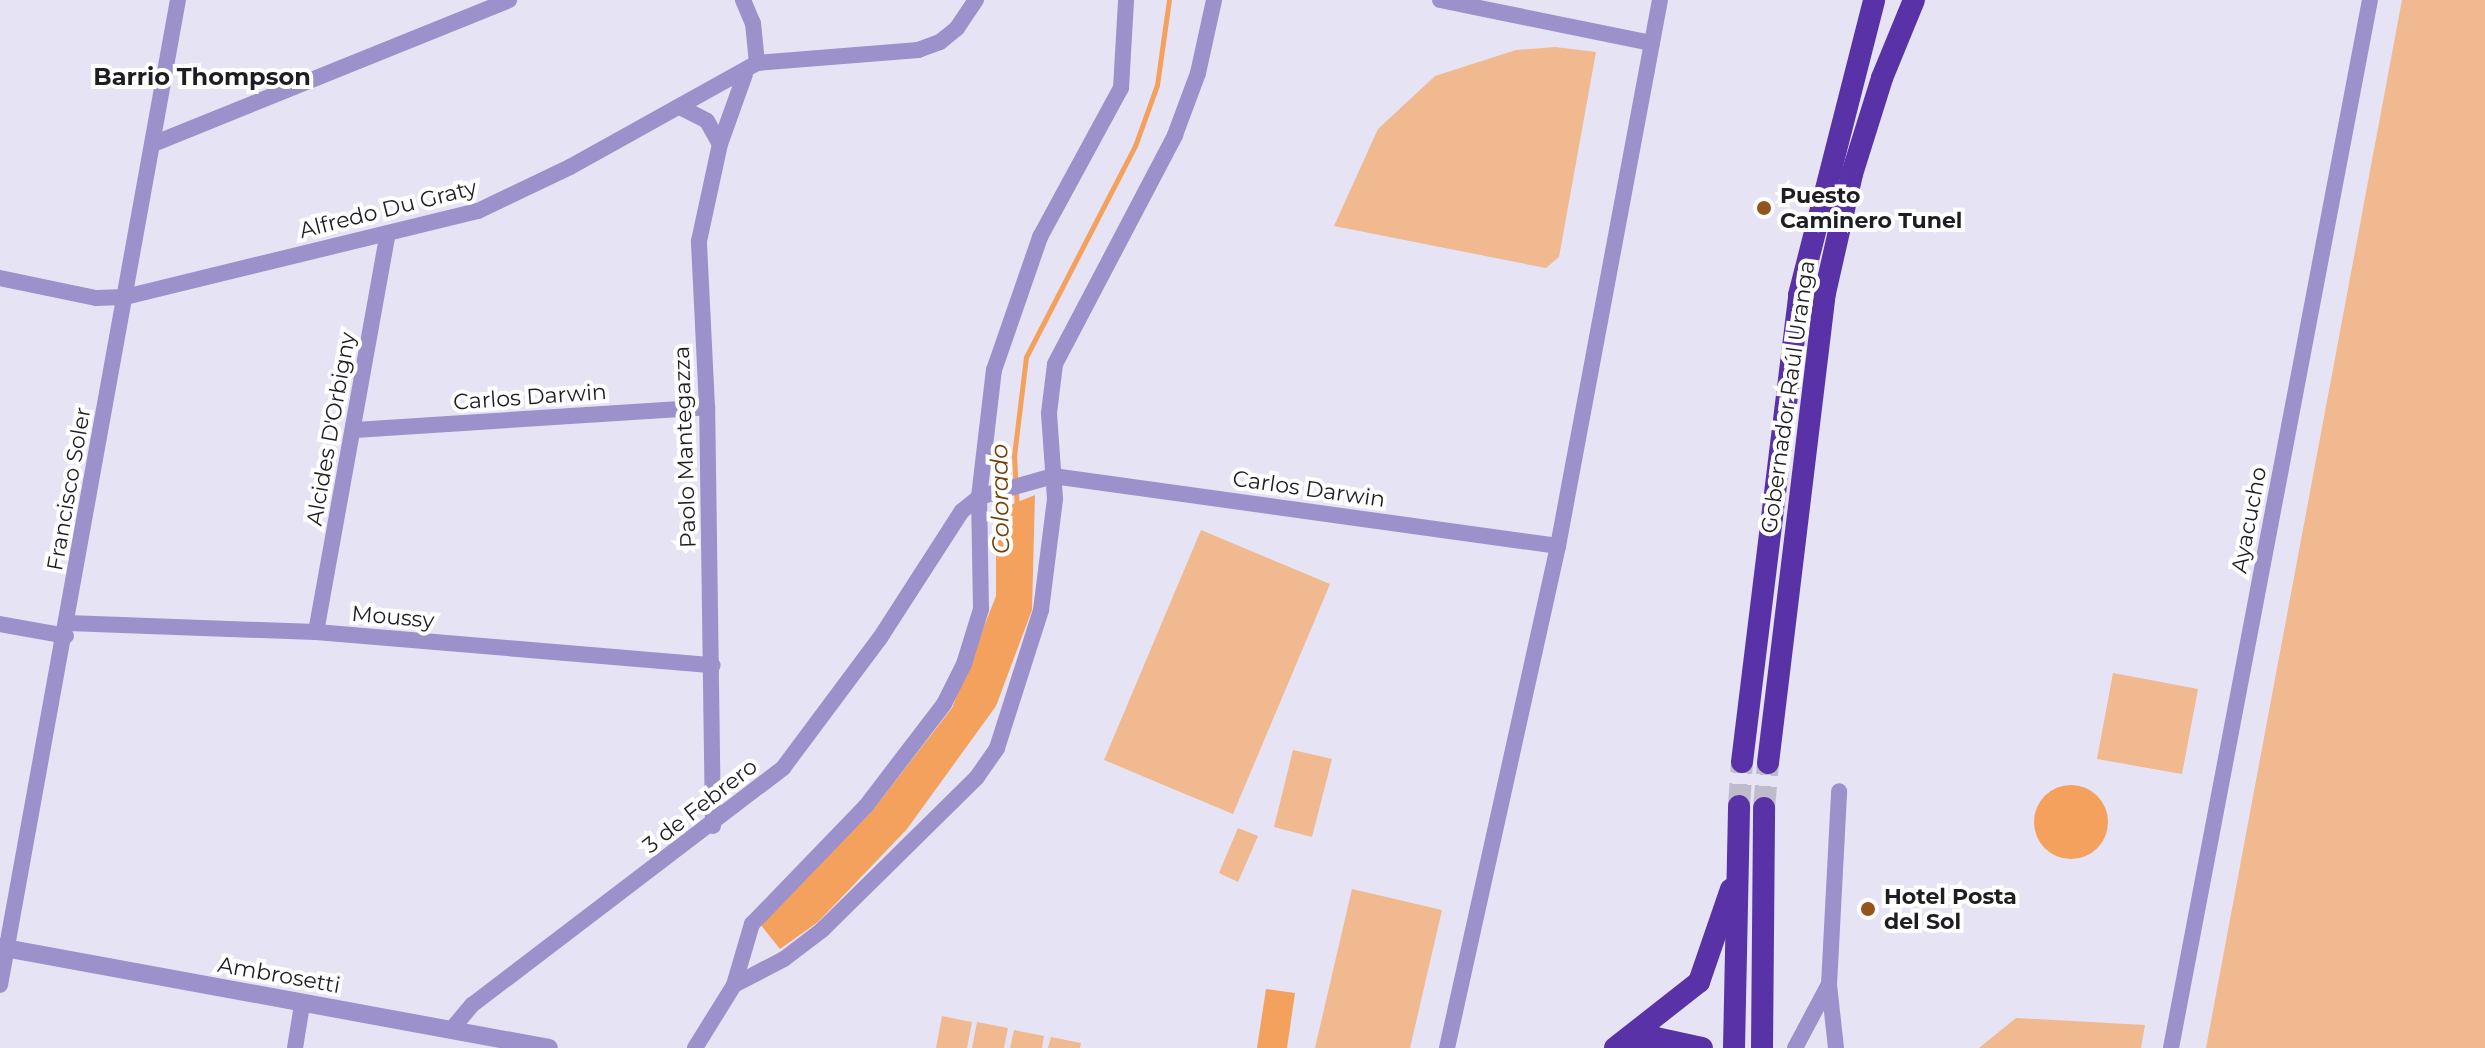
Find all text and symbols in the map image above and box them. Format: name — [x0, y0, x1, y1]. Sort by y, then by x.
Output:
district label: Barrio Thompson — [93, 63, 311, 91]
street label: Alfredo Du Graty — [296, 174, 480, 244]
place label: Puesto Caminero Tunel — [1780, 182, 1962, 234]
marker: Puesto Caminero Tunel — [1755, 199, 1773, 217]
street label: Gobernador Raúl Uranga — [1756, 259, 1820, 535]
street label: Alcides D'Orbigny — [301, 330, 361, 528]
street label: Paolo Mantegazza — [668, 346, 702, 548]
street label: Carlos Darwin — [452, 378, 608, 416]
street label: Francisco Soler — [42, 405, 96, 573]
water label: Colorado — [985, 444, 1015, 554]
street label: Carlos Darwin — [1231, 465, 1387, 513]
street label: Ayacucho — [2226, 465, 2272, 575]
street label: Moussy — [351, 600, 435, 634]
street label: 3 de Febrero — [637, 753, 763, 859]
place label: Hotel Posta del Sol — [1884, 883, 2017, 934]
marker: Hotel Posta del Sol — [1859, 900, 1877, 918]
street label: Ambrosetti — [216, 951, 342, 999]

